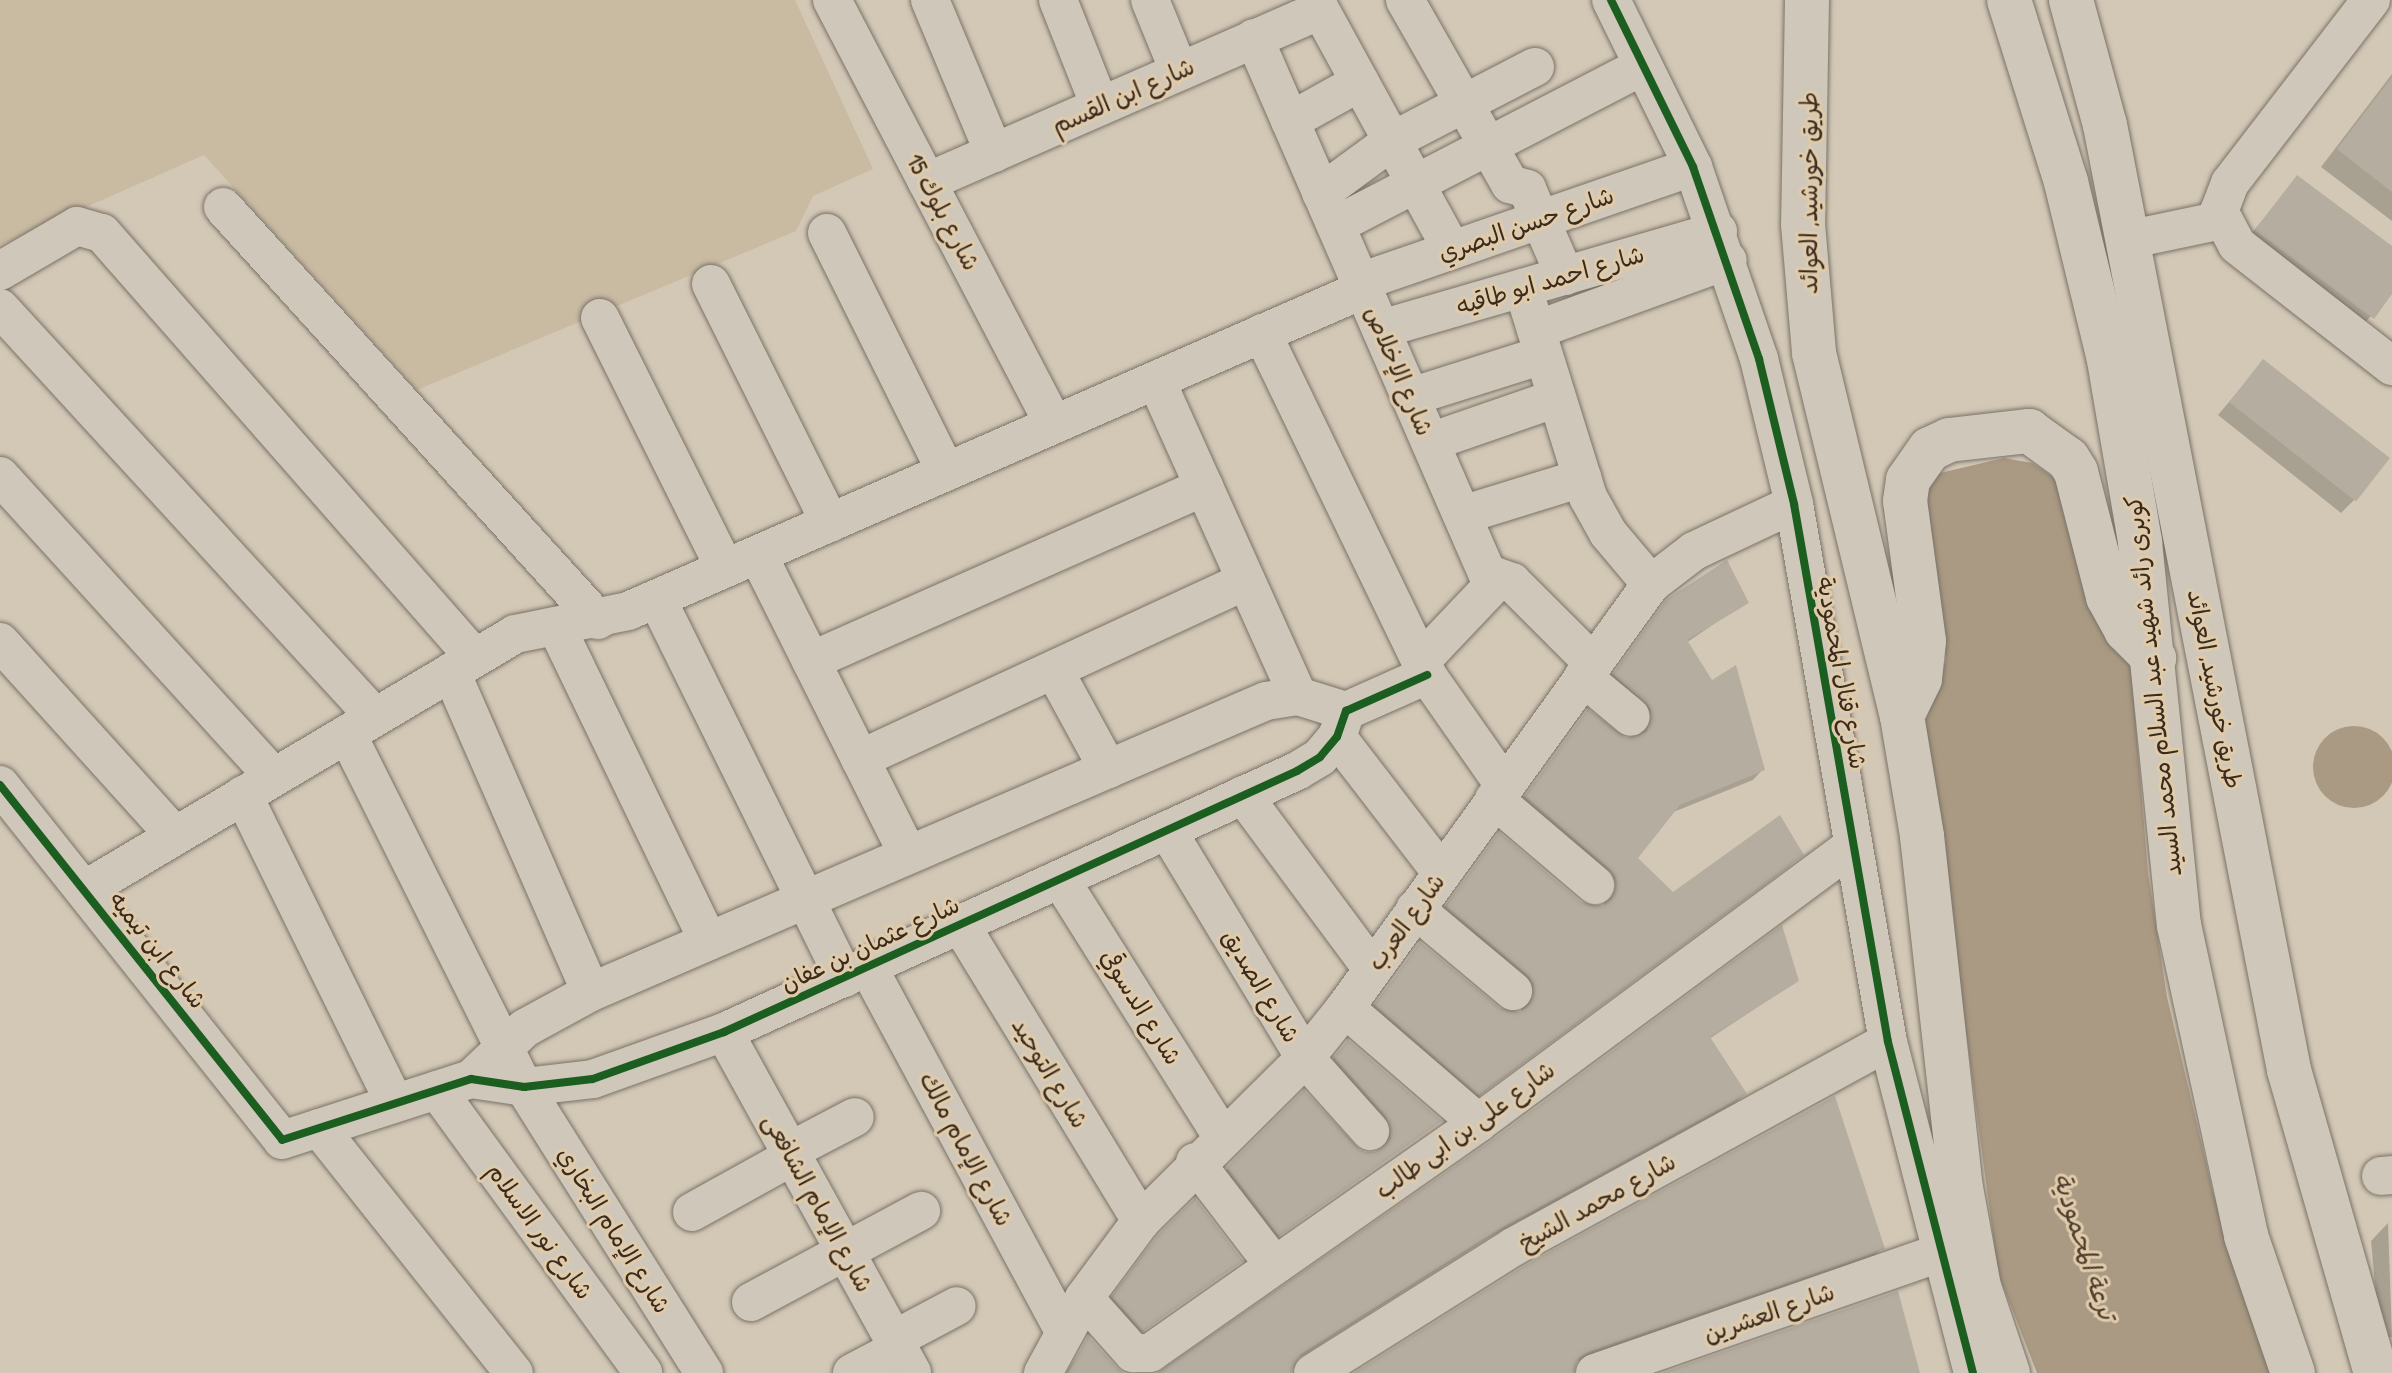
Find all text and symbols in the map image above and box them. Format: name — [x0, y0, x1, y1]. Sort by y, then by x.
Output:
street label: شارع ابن القسم — [1047, 52, 1199, 140]
street label: طريق خورشيد, العوائد — [1795, 92, 1823, 294]
street label: شارع بلوك 15 — [900, 149, 986, 275]
street label: شارع حسن البصري — [1434, 180, 1618, 268]
street label: شارع احمد ابو طاقيه — [1452, 239, 1648, 321]
street label: شارع الإخلاص — [1359, 302, 1439, 440]
street label: كوبرى رائد شهيد عبد السلام محمد السيد — [2119, 494, 2187, 878]
street label: شارع قنال المحمودية — [1811, 575, 1873, 771]
street label: طريق خورشيد, العوائد — [2182, 587, 2248, 791]
street label: شارع العرب — [1361, 868, 1451, 976]
street label: شارع ابن تيميه — [103, 886, 213, 1014]
street label: شارع عثمان بن عفان — [776, 890, 964, 998]
street label: شارع الصديق — [1216, 924, 1306, 1048]
street label: شارع الدسوقي — [1094, 944, 1188, 1070]
street label: شارع التوحيد — [1006, 1013, 1094, 1133]
street label: شارع على بن ابى طالب — [1370, 1055, 1560, 1205]
street label: شارع الإمام مالك — [913, 1067, 1019, 1231]
street label: شارع الإمام الشافعى — [757, 1109, 879, 1297]
street label: شارع الإمام البخاري — [551, 1141, 677, 1319]
street label: شارع محمد الشيخ — [1513, 1147, 1681, 1257]
street label: شارع نور الاسلام — [481, 1157, 599, 1305]
water label: ترعة المحمودية — [2047, 1169, 2123, 1323]
street label: شارع العشرين — [1700, 1277, 1838, 1349]

